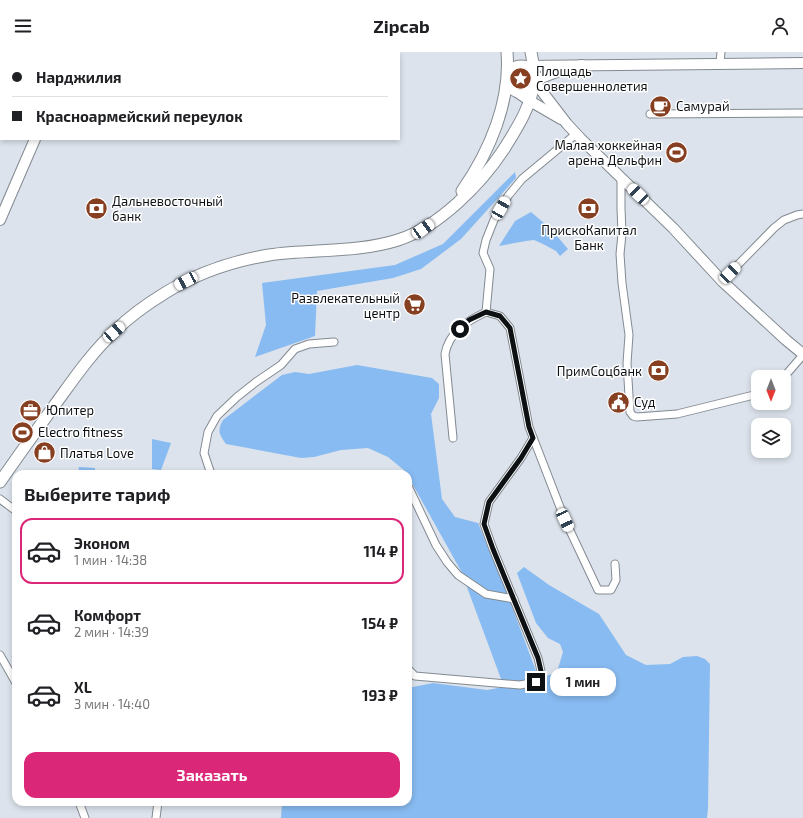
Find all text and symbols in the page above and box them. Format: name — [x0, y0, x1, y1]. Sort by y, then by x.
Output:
icon: menu — [12, 15, 34, 37]
text: Zipcab — [373, 15, 430, 37]
icon: person — [769, 15, 791, 37]
place label: Площадь Совершеннолетия — [536, 63, 648, 94]
place icon: Площадь Совершеннолетия — [508, 65, 534, 91]
text: Нарджилия — [36, 68, 122, 86]
cafe icon: Самурай — [647, 93, 673, 119]
place label: Самурай — [676, 98, 730, 114]
text: Красноармейский переулок — [36, 107, 243, 125]
place label: Малая хоккейная арена Дельфин — [554, 137, 662, 168]
sports icon: Малая хоккейная арена Дельфин — [664, 139, 690, 165]
car — [625, 181, 651, 207]
place label: Дальневосточный банк — [112, 193, 223, 224]
bank icon: Дальневосточный банк — [83, 195, 109, 221]
car — [490, 195, 512, 221]
bank icon: ПрискоКапитал Банк — [576, 195, 602, 221]
car — [410, 217, 436, 241]
place label: ПрискоКапитал Банк — [541, 222, 637, 253]
car — [717, 260, 743, 286]
car — [173, 270, 199, 292]
place label: Развлекательный центр — [291, 290, 400, 321]
supermarket icon: Развлекательный центр — [402, 292, 428, 318]
car — [101, 320, 127, 344]
route start — [451, 320, 469, 338]
bank icon: ПримСоцбанк — [645, 358, 671, 384]
place label: ПримСоцбанк — [557, 363, 642, 379]
north arrow — [751, 370, 791, 410]
map controls — [751, 370, 791, 458]
public building icon: Суд — [605, 389, 631, 415]
place label: Суд — [634, 394, 656, 410]
office icon: Юпитер — [18, 397, 44, 423]
place label: Юпитер — [46, 402, 94, 418]
button: layers — [751, 418, 791, 458]
sports icon: Electro fitness — [10, 419, 36, 445]
place label: Electro fitness — [38, 424, 123, 440]
shop icon: Платья Love — [31, 440, 57, 466]
place label: Платья Love — [60, 445, 134, 461]
text: Выберите тариф — [24, 483, 170, 505]
car — [554, 507, 576, 533]
icon: car — [26, 533, 62, 569]
text: Эконом — [74, 534, 130, 552]
text: 114 ₽ — [363, 542, 398, 560]
text: 1 мин · 14:38 — [74, 552, 147, 568]
icon: car — [26, 605, 62, 641]
text: Комфорт — [74, 606, 141, 624]
text: 154 ₽ — [362, 614, 398, 632]
text: 2 мин · 14:39 — [74, 624, 149, 640]
callout: 1 мин — [550, 668, 616, 696]
route end — [527, 673, 545, 691]
text: 1 мин — [566, 674, 600, 690]
icon: car — [26, 677, 62, 713]
text: XL — [74, 678, 92, 696]
text: 193 ₽ — [362, 686, 398, 704]
text: 3 мин · 14:40 — [74, 696, 150, 712]
button: Заказать — [24, 752, 400, 798]

